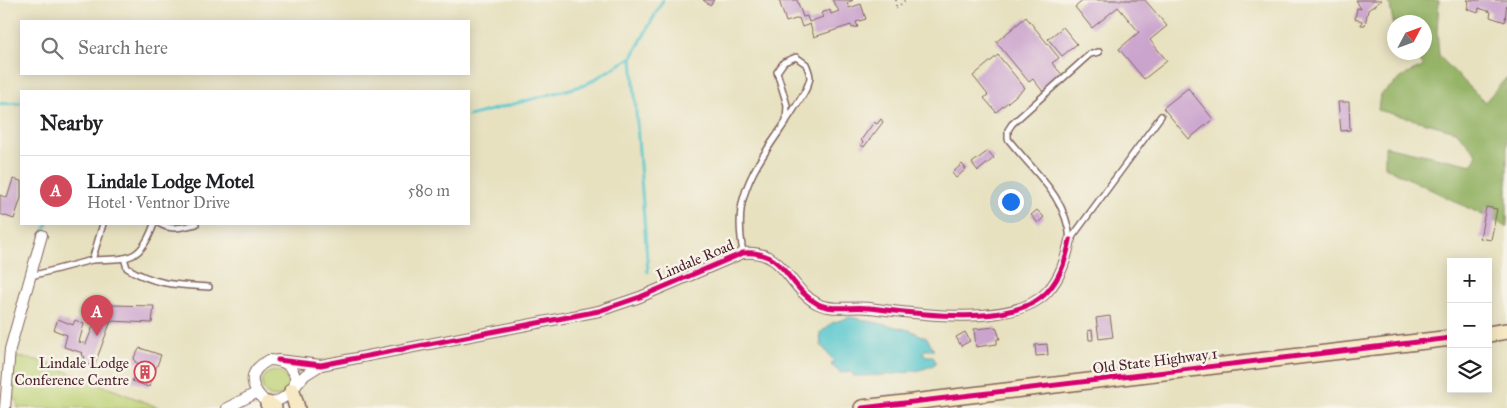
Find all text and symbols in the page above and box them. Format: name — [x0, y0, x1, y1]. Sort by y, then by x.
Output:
north arrow — [1387, 15, 1432, 60]
search box — [20, 20, 470, 75]
icon: search — [38, 34, 66, 62]
text: Search here — [78, 36, 168, 59]
text: Nearby — [40, 110, 103, 136]
text: Lindale Lodge Motel — [87, 170, 254, 193]
text: A — [51, 181, 61, 200]
text: 580 m — [408, 181, 450, 200]
your location — [998, 189, 1024, 215]
text: Hotel · Ventnor Drive — [87, 193, 230, 212]
street label: Lindale Road — [653, 235, 737, 284]
map controls — [1447, 258, 1492, 393]
button: + — [1447, 258, 1492, 303]
pin: A — [81, 295, 113, 336]
button: − — [1447, 303, 1492, 348]
street label: Old State Highway 1 — [1092, 344, 1219, 378]
button: layers — [1447, 348, 1492, 393]
place label: Lindale Lodge Conference Centre — [15, 354, 129, 389]
building icon: Lindale Lodge Conference Centre — [133, 360, 157, 384]

